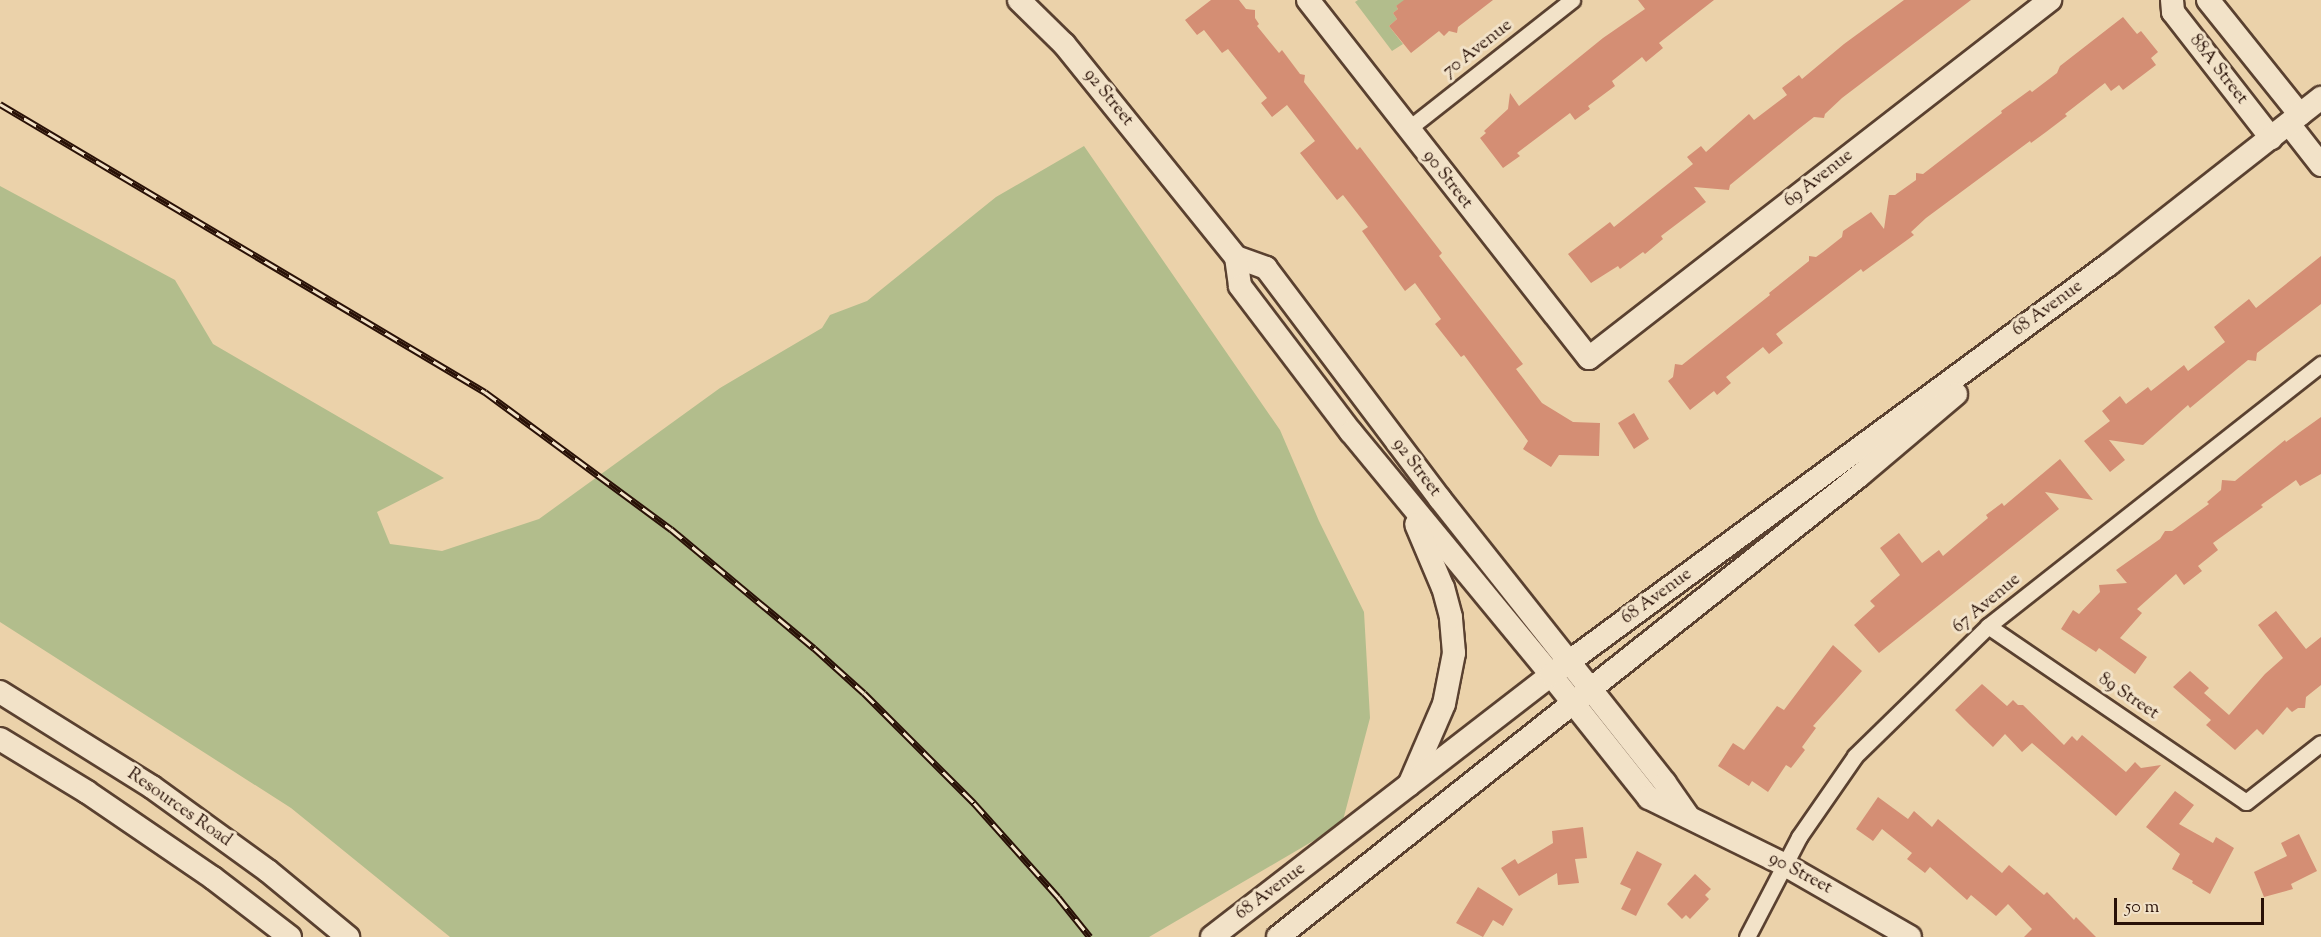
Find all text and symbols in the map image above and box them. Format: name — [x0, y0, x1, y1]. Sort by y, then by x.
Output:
street label: 70 Avenue — [1439, 15, 1517, 83]
street label: 88A Street — [2184, 31, 2252, 109]
street label: 92 Street — [1078, 65, 1138, 131]
street label: 69 Avenue — [1780, 145, 1858, 213]
street label: 90 Street — [1417, 146, 1477, 214]
street label: 68 Avenue — [2009, 276, 2087, 342]
street label: 92 Street — [1387, 435, 1445, 501]
street label: 68 Avenue — [1618, 564, 1696, 630]
street label: 67 Avenue — [1949, 569, 2025, 639]
street label: 89 Street — [2094, 669, 2162, 725]
street label: Resources Road — [123, 764, 235, 852]
street label: 90 Street — [1765, 848, 1835, 900]
street label: 68 Avenue — [1232, 859, 1310, 925]
scale bar — [2117, 886, 2267, 924]
text: 50 m — [2125, 895, 2159, 921]

